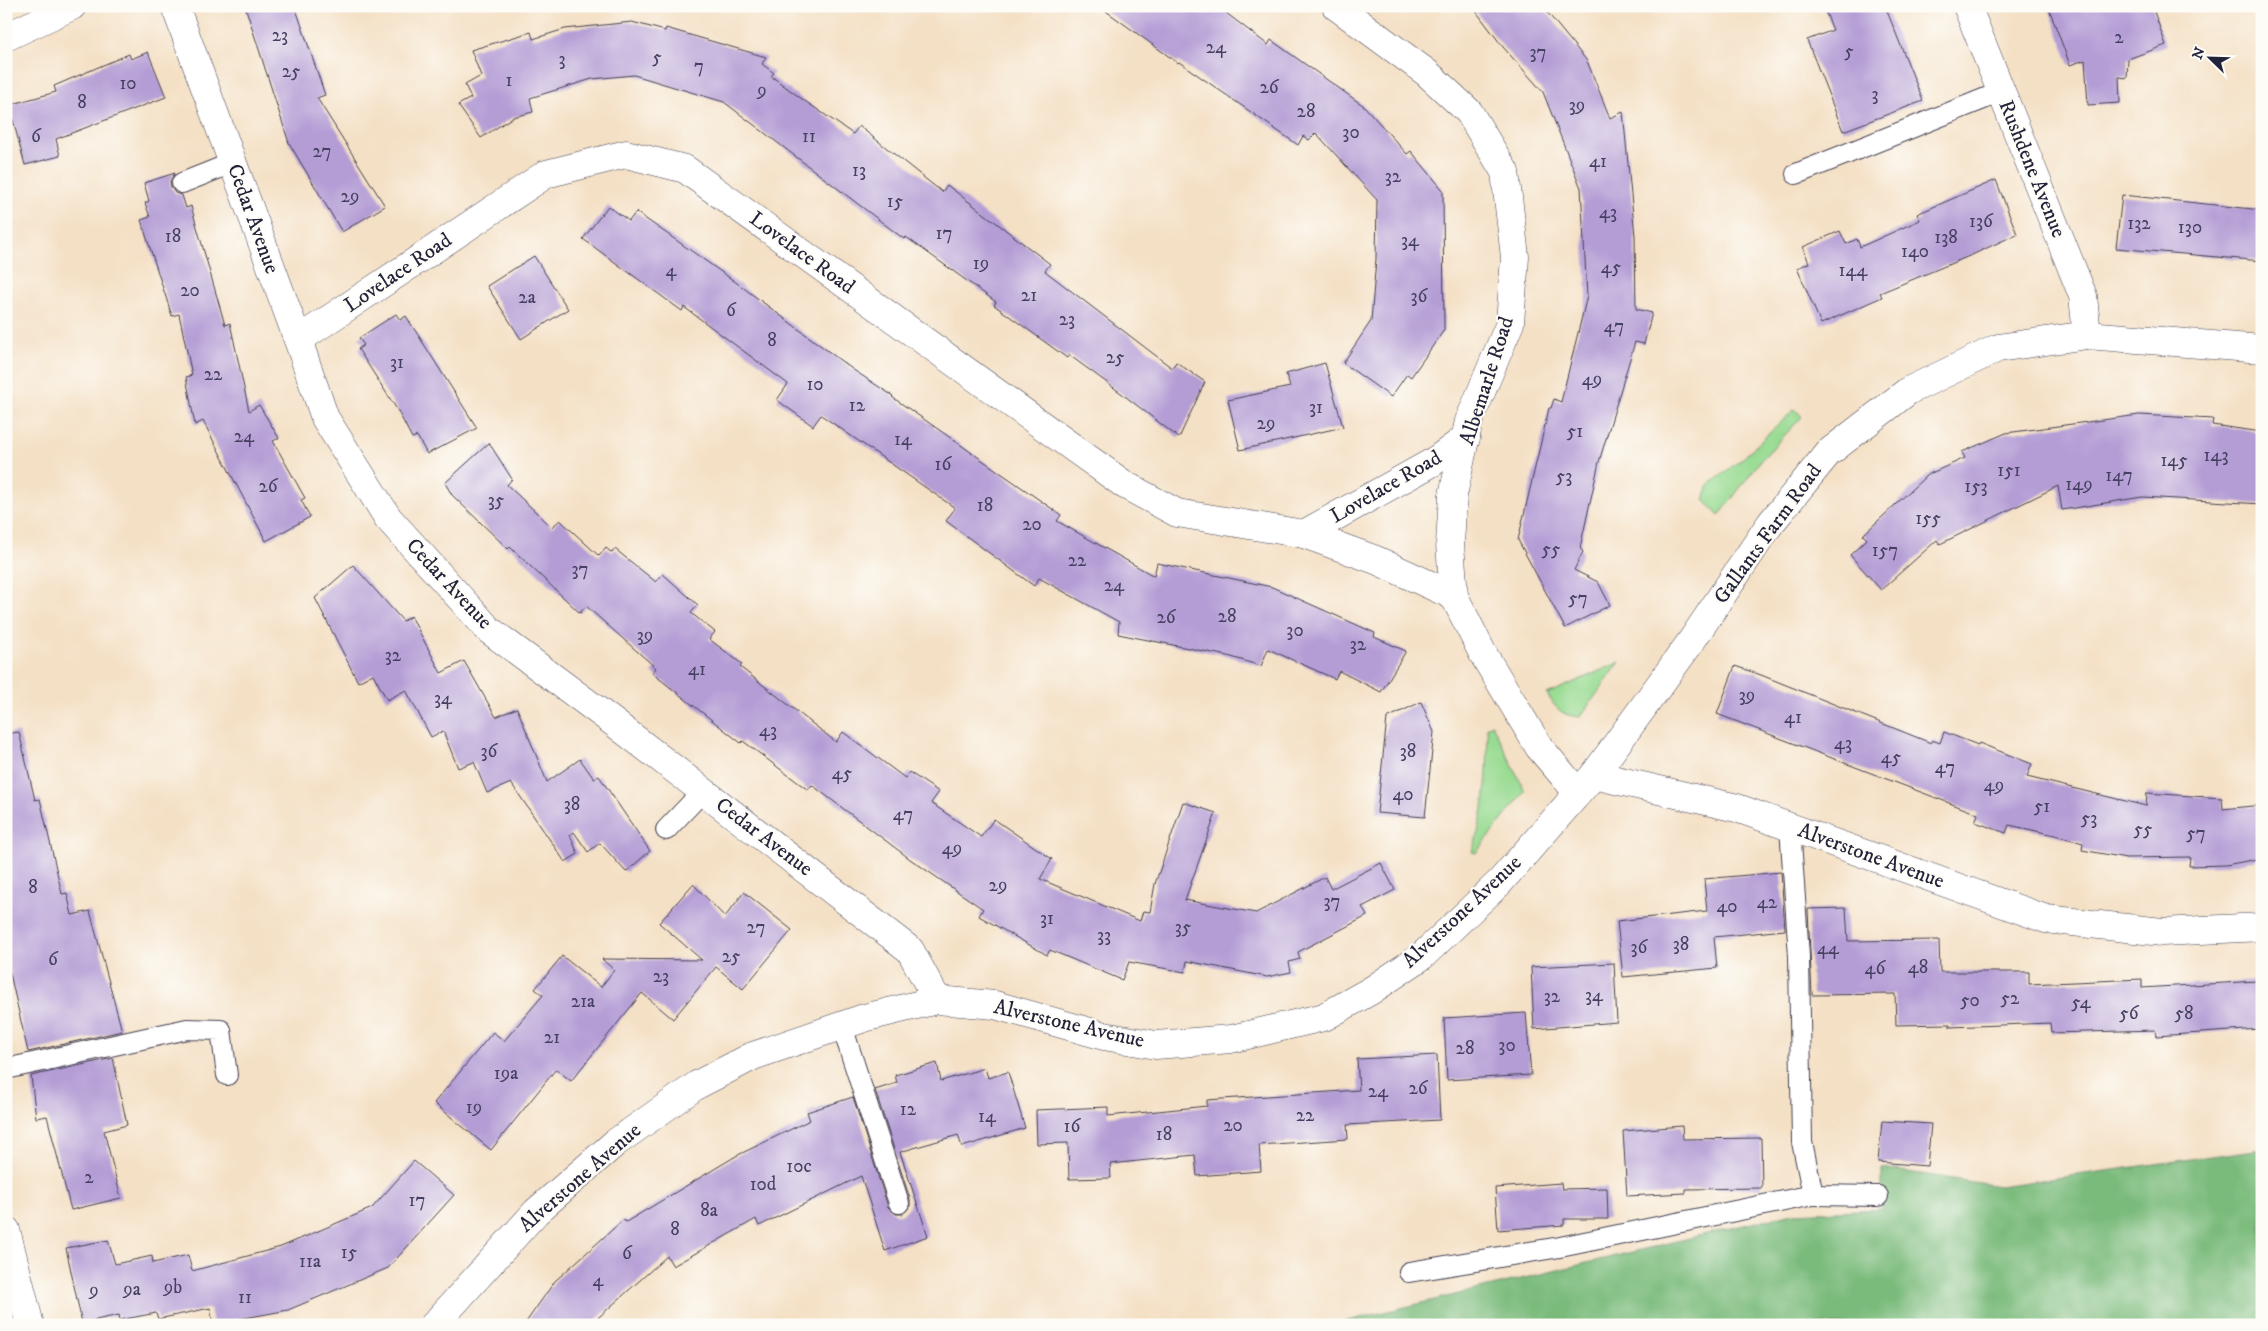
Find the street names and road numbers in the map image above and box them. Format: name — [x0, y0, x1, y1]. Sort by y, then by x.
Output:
street label: Rushdene Avenue — [1993, 96, 2071, 242]
street label: Cedar Avenue — [221, 161, 285, 278]
street label: Lovelace Road — [744, 206, 860, 300]
street label: Lovelace Road — [339, 227, 457, 318]
street label: Albemarle Road — [1454, 313, 1520, 449]
street label: Lovelace Road — [1326, 444, 1447, 529]
street label: Gallants Farm Road — [1708, 458, 1828, 609]
street label: Cedar Avenue — [400, 533, 498, 635]
street label: Cedar Avenue — [710, 792, 818, 882]
street label: Alverstone Avenue — [1794, 817, 1948, 895]
street label: Alverstone Avenue — [1397, 850, 1527, 974]
street label: Alverstone Avenue — [991, 994, 1147, 1054]
street label: Alverstone Avenue — [513, 1118, 647, 1238]

